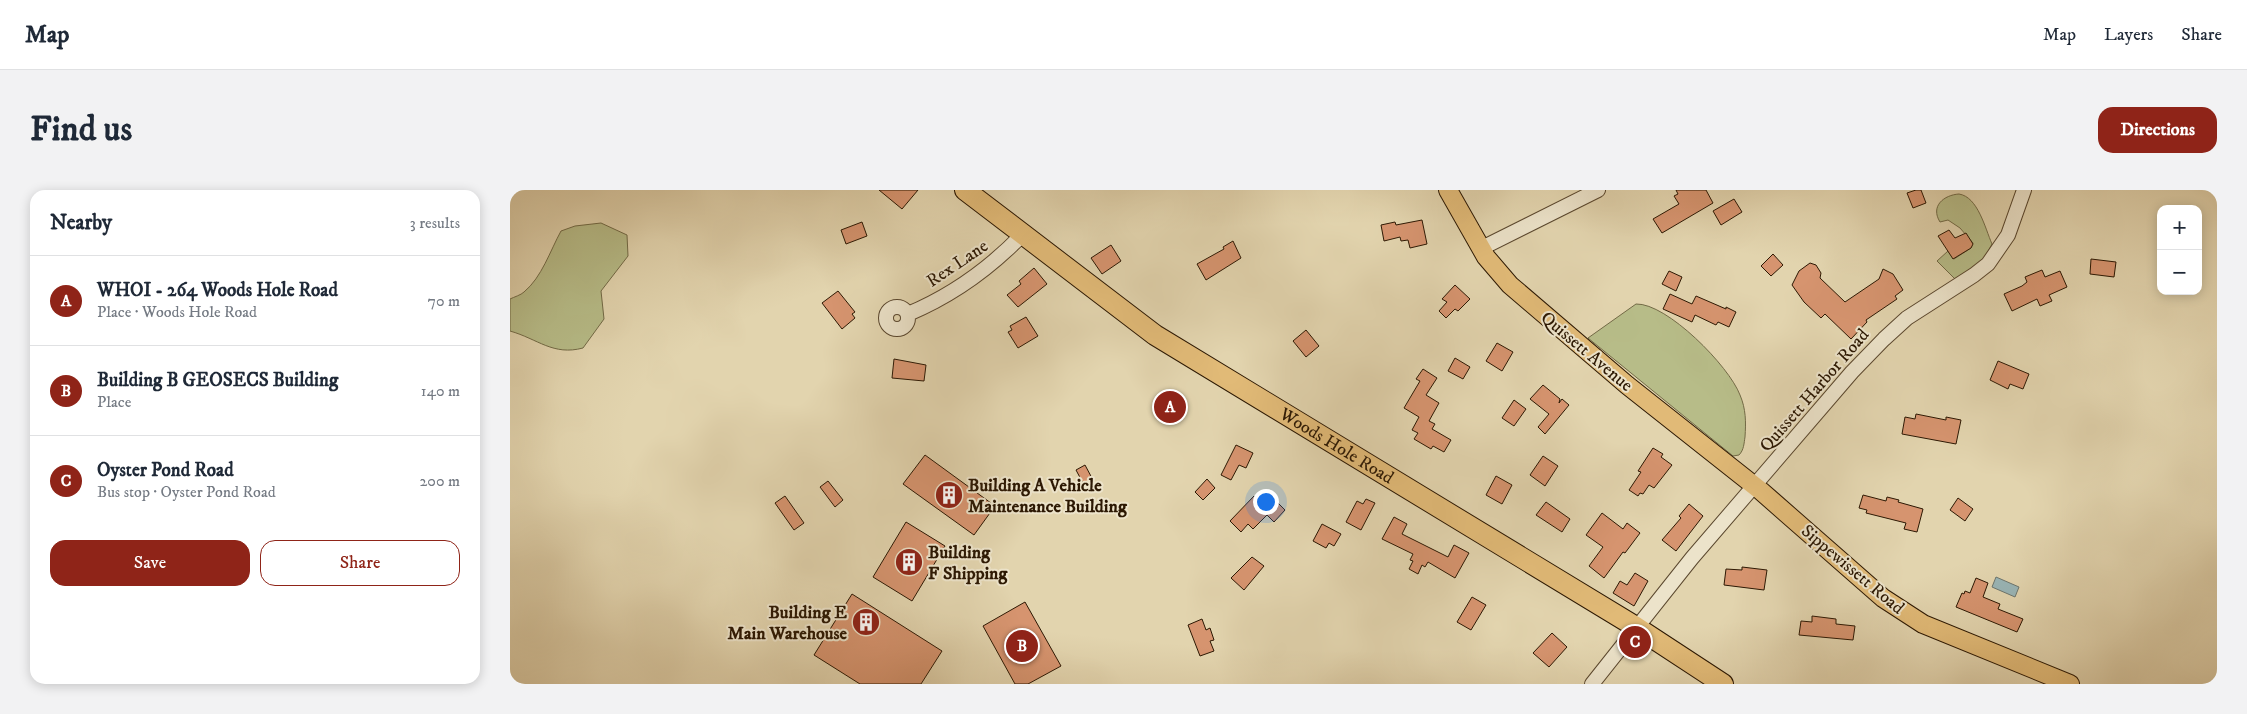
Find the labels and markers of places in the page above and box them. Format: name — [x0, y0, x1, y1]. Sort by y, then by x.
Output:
pin: A — [1154, 388, 1186, 426]
place label: Building A Vehicle Maintenance Building — [968, 475, 1128, 518]
building icon: Building A Vehicle Maintenance Building — [934, 480, 964, 510]
place label: Building F Shipping — [928, 542, 1009, 585]
building icon: Building F Shipping — [894, 547, 924, 577]
place label: Building E Main Warehouse — [727, 602, 848, 645]
building icon: Building E Main Warehouse — [851, 607, 881, 637]
pin: C — [1619, 623, 1651, 661]
pin: B — [1006, 627, 1038, 665]

